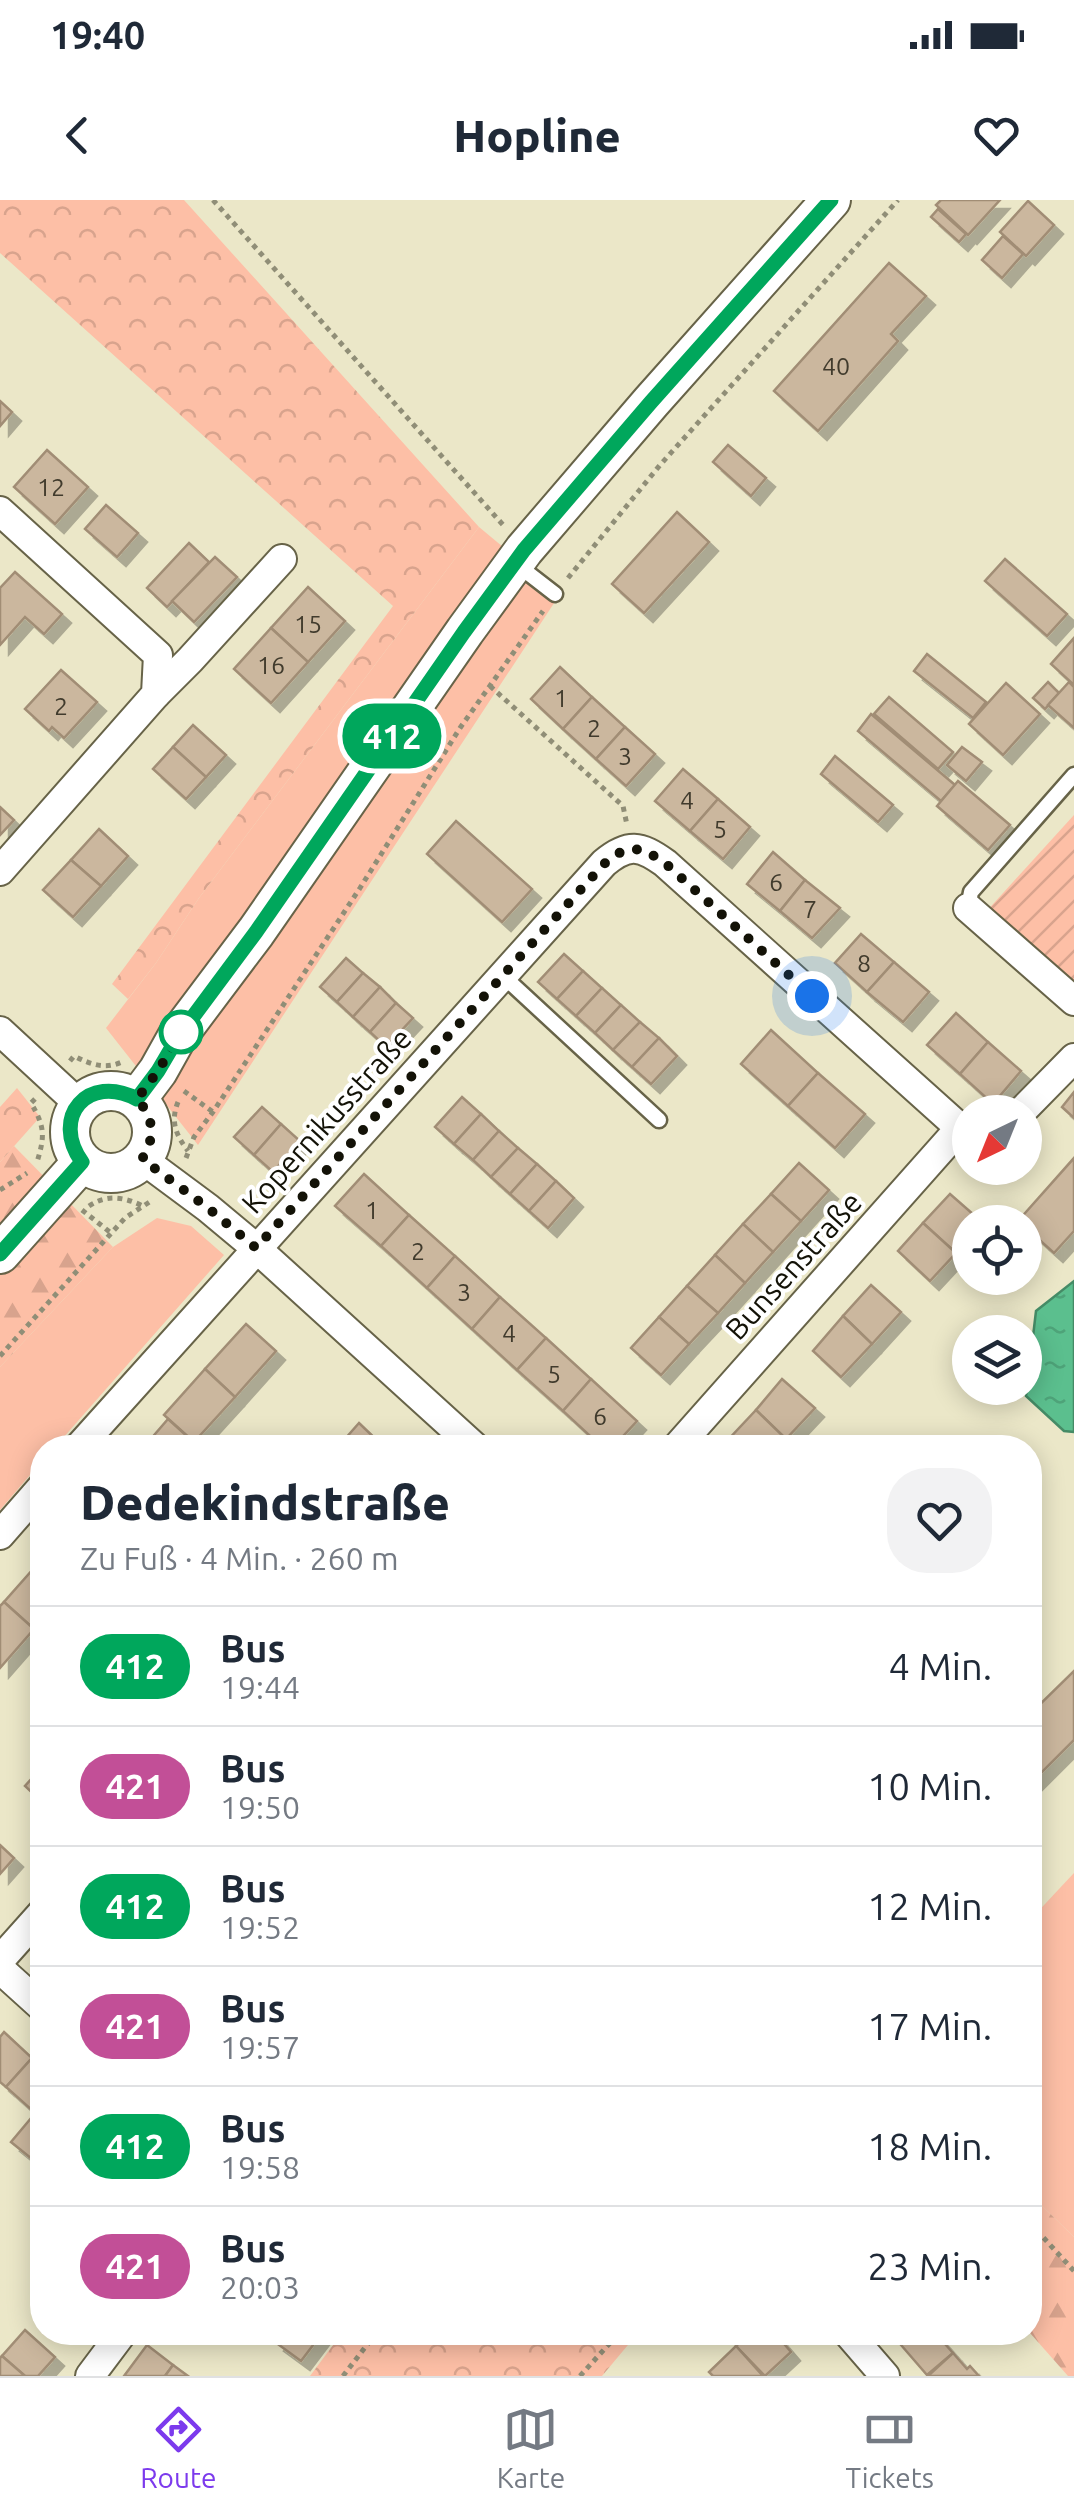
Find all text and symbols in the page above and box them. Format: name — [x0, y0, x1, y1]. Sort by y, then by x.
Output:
text: 19:40 — [50, 14, 145, 56]
icon: back — [50, 108, 105, 163]
icon: heart — [969, 108, 1024, 163]
text: Hopline — [453, 110, 621, 161]
house number: 40 — [822, 352, 850, 380]
house number: 12 — [37, 473, 65, 501]
house number: 15 — [294, 610, 322, 638]
house number: 16 — [257, 651, 285, 679]
house number: 1 — [554, 684, 568, 712]
house number: 2 — [54, 692, 68, 720]
line badge: 412 — [334, 704, 450, 768]
house number: 2 — [587, 714, 601, 742]
text: 412 — [362, 716, 422, 756]
house number: 3 — [618, 742, 632, 770]
house number: 4 — [680, 786, 694, 814]
house number: 5 — [713, 815, 727, 843]
house number: 6 — [769, 868, 783, 896]
house number: 7 — [803, 895, 817, 923]
house number: 8 — [857, 949, 871, 977]
your location — [787, 971, 837, 1021]
unlabelled marker — [160, 1011, 202, 1053]
street label: Kopernikusstraße — [234, 1021, 418, 1220]
north arrow — [952, 1095, 1042, 1185]
map controls — [952, 1095, 1042, 1405]
street label: Bunsenstraße — [718, 1185, 868, 1346]
house number: 1 — [365, 1196, 379, 1224]
button: locate — [952, 1205, 1042, 1295]
house number: 2 — [411, 1237, 425, 1265]
house number: 3 — [457, 1278, 471, 1306]
button: layers — [952, 1315, 1042, 1405]
house number: 4 — [502, 1319, 516, 1347]
house number: 5 — [547, 1360, 561, 1388]
house number: 6 — [593, 1402, 607, 1430]
button: heart — [887, 1468, 992, 1573]
text: Dedekindstraße — [80, 1475, 450, 1529]
text: Zu Fuß · 4 Min. · 260 m — [80, 1540, 399, 1576]
text: Bus — [220, 1627, 285, 1669]
text: 4 Min. — [889, 1645, 992, 1687]
text: 412 — [105, 1646, 165, 1686]
text: 19:44 — [220, 1669, 300, 1705]
text: Bus — [220, 1747, 285, 1789]
text: 10 Min. — [867, 1765, 992, 1807]
text: 421 — [105, 1766, 165, 1806]
text: 19:50 — [220, 1789, 300, 1825]
text: Bus — [220, 1867, 285, 1909]
text: 12 Min. — [867, 1885, 992, 1927]
text: 412 — [105, 1886, 165, 1926]
text: 19:52 — [220, 1909, 300, 1945]
text: Bus — [220, 1987, 285, 2029]
text: 17 Min. — [867, 2005, 992, 2047]
text: 421 — [105, 2006, 165, 2046]
text: 19:57 — [220, 2029, 300, 2065]
text: Bus — [220, 2107, 285, 2149]
text: 18 Min. — [867, 2125, 992, 2167]
text: 412 — [105, 2126, 165, 2166]
text: 19:58 — [220, 2149, 300, 2185]
text: Bus — [220, 2227, 285, 2269]
text: 23 Min. — [867, 2245, 992, 2287]
text: 421 — [105, 2246, 165, 2286]
text: 20:03 — [220, 2269, 300, 2305]
tab: Route — [140, 2402, 216, 2493]
tab: Karte — [497, 2402, 565, 2493]
tab: Tickets — [846, 2402, 934, 2493]

